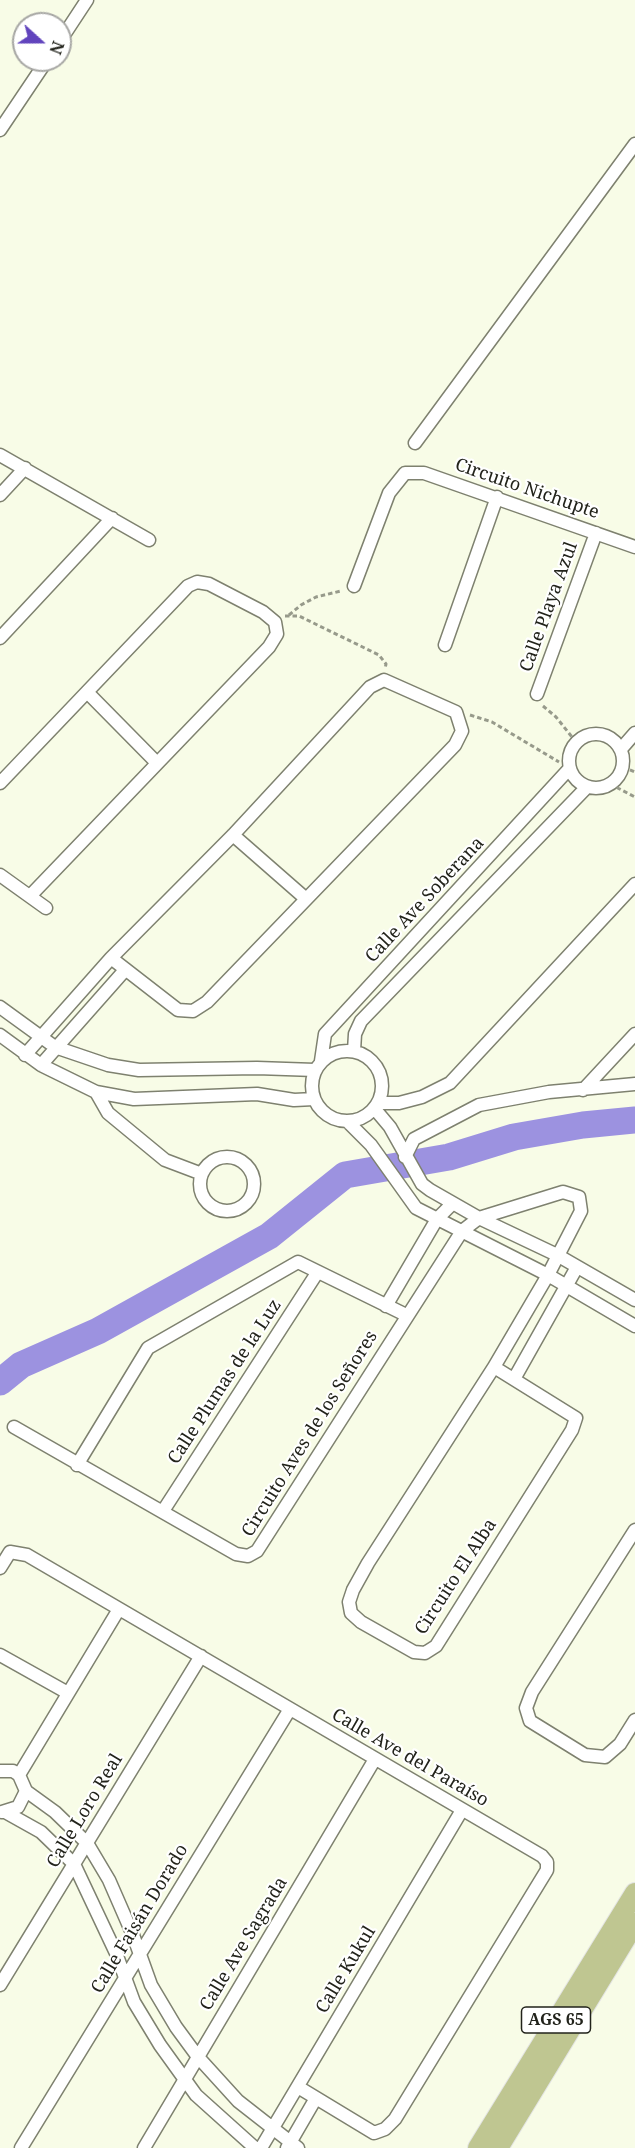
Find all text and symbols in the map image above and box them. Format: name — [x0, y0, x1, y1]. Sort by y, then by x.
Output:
north arrow — [12, 12, 72, 72]
text: N — [44, 38, 69, 58]
street label: Circuito Nichupte — [452, 454, 602, 524]
street label: Calle Playa Azul — [515, 539, 583, 675]
street label: Calle Ave Soberana — [361, 833, 489, 967]
street label: Calle Plumas de la Luz — [164, 1296, 286, 1468]
street label: Circuito Aves de los Señores — [238, 1327, 382, 1541]
street label: Circuito El Alba — [411, 1515, 501, 1639]
street label: Calle Ave del Paraíso — [328, 1704, 492, 1812]
street label: Calle Loro Real — [43, 1750, 127, 1872]
street label: Calle Faisán Dorado — [87, 1841, 193, 1997]
street label: Calle Ave Sagrada — [196, 1873, 292, 2015]
street label: Calle Kukul — [312, 1922, 380, 2018]
road number: AGS 65 — [522, 2007, 590, 2033]

